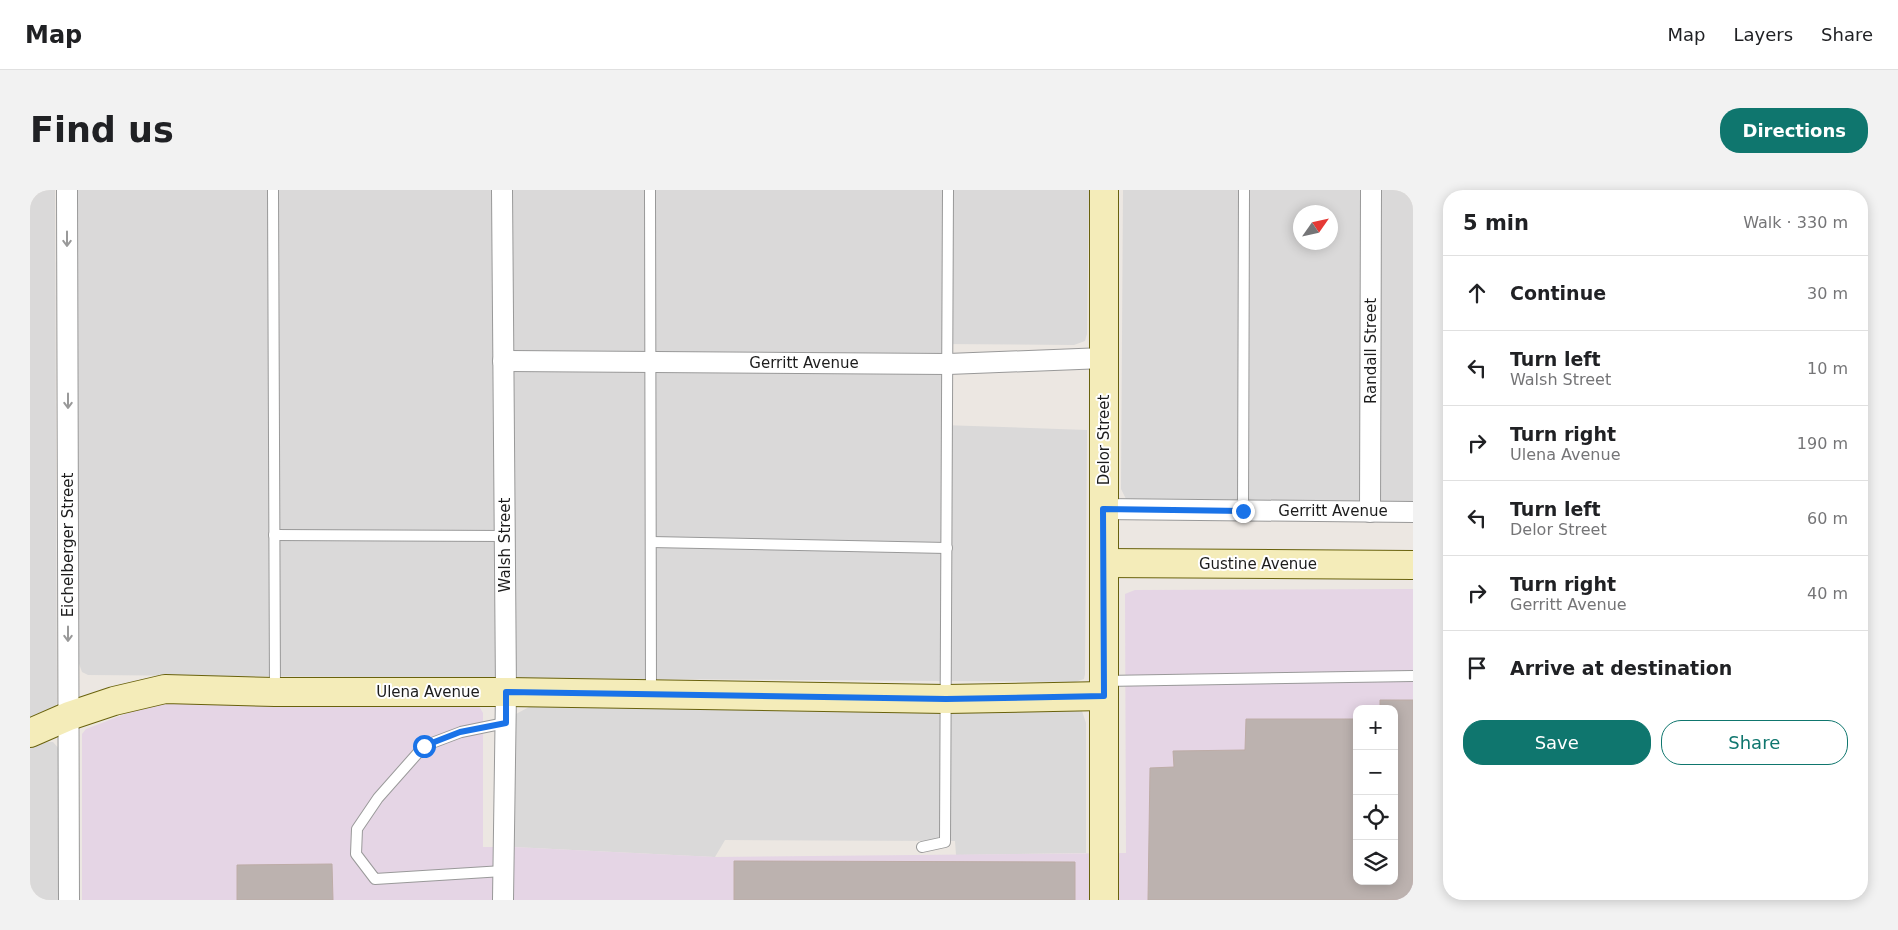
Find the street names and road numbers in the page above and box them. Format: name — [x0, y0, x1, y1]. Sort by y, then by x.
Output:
street label: Randall Street — [1362, 298, 1380, 404]
street label: Gerritt Avenue — [749, 354, 859, 372]
street label: Delor Street — [1095, 395, 1113, 485]
street label: Eichelberger Street — [59, 473, 77, 617]
street label: Walsh Street — [496, 497, 514, 592]
street label: Gerritt Avenue — [1278, 502, 1388, 520]
street label: Gustine Avenue — [1199, 555, 1317, 573]
street label: Ulena Avenue — [376, 683, 480, 701]

